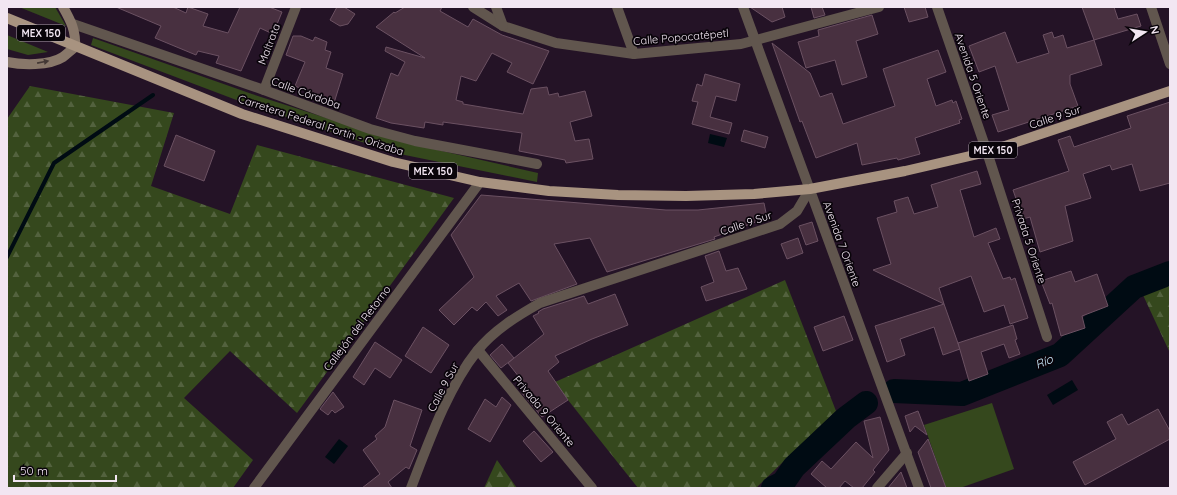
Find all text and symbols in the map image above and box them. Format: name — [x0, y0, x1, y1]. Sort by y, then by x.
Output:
north arrow — [1125, 12, 1165, 52]
street label: Maltrata — [255, 21, 283, 67]
road number: MEX 150 — [17, 25, 65, 41]
text: N — [1147, 25, 1162, 35]
street label: Calle Popocatépetl — [633, 26, 729, 48]
street label: Avenida 5 Oriente — [952, 31, 994, 121]
one-way arrow — [37, 59, 49, 65]
street label: Calle Córdoba — [270, 74, 342, 112]
street label: Carretera Federal Fortín - Orizaba — [236, 92, 406, 158]
street label: Calle 9 Sur — [1027, 102, 1083, 132]
road number: MEX 150 — [969, 142, 1017, 158]
road number: MEX 150 — [409, 163, 457, 179]
street label: Privada 5 Oriente — [1009, 197, 1049, 285]
street label: Avenida 7 Oriente — [820, 199, 864, 289]
street label: Calle 9 Sur — [718, 207, 774, 238]
street label: Callejón del Retorno — [320, 282, 394, 374]
water label: Río — [1033, 351, 1056, 372]
street label: Calle 9 Sur — [424, 359, 462, 414]
street label: Privada 9 Oriente — [510, 373, 578, 449]
scale bar — [14, 457, 116, 483]
text: 50 m — [20, 463, 48, 478]

